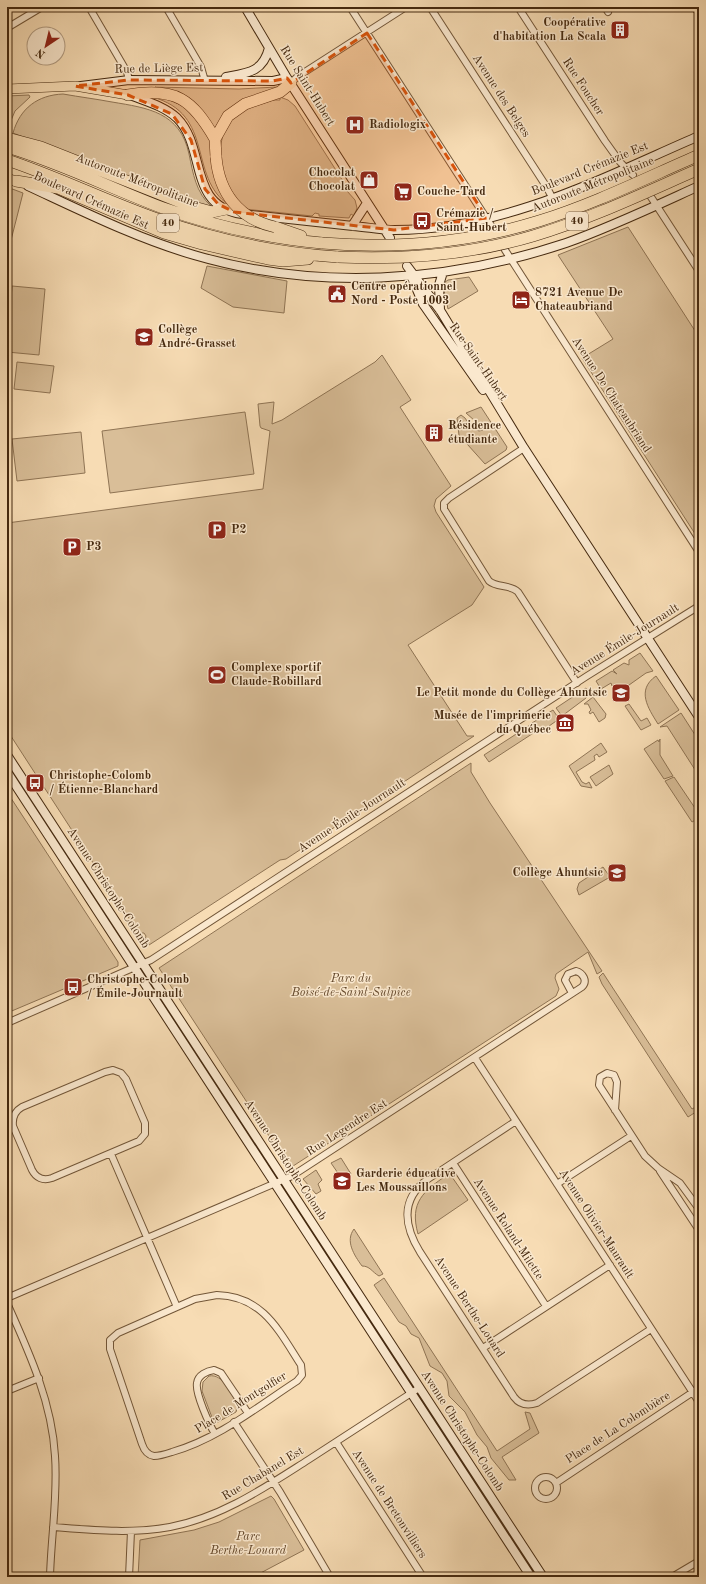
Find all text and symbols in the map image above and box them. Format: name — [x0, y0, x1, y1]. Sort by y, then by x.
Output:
place label: Coopérative d'habitation La Scala — [493, 17, 606, 43]
building icon: Coopérative d'habitation La Scala — [609, 19, 631, 41]
north arrow — [26, 26, 66, 66]
street label: Rue Saint-Hubert — [277, 44, 337, 128]
text: N — [34, 46, 48, 60]
street label: Avenue des Belges — [470, 52, 532, 140]
street label: Rue Foucher — [560, 56, 606, 118]
street label: Rue de Liège Est — [114, 62, 204, 76]
hospital icon: Radiologix — [344, 114, 366, 136]
place label: Radiologix — [369, 119, 426, 131]
street label: Boulevard Crémazie Est — [530, 140, 650, 198]
street label: Autoroute Métropolitaine — [74, 152, 201, 210]
street label: Autoroute Métropolitaine — [530, 155, 656, 215]
place label: Chocolat Chocolat — [308, 167, 356, 193]
shop icon: Chocolat Chocolat — [358, 169, 380, 191]
street label: Boulevard Crémazie Est — [32, 170, 150, 232]
supermarket icon: Couche-Tard — [392, 181, 414, 203]
place label: Couche-Tard — [417, 186, 486, 198]
place label: Crémazie / Saint-Hubert — [436, 208, 507, 234]
bus stop icon: Crémazie / Saint-Hubert — [411, 210, 433, 232]
road number: 40 — [566, 212, 588, 230]
road number: 40 — [157, 214, 179, 232]
place label: Centre opérationnel Nord - Poste 1003 — [351, 281, 456, 307]
public building icon: Centre opérationnel Nord - Poste 1003 — [326, 283, 348, 305]
place label: 8721 Avenue De Chateaubriand — [535, 287, 623, 313]
hotel icon: 8721 Avenue De Chateaubriand — [510, 289, 532, 311]
street label: Rue Saint-Hubert — [447, 321, 509, 403]
place label: Collège André-Grasset — [158, 324, 236, 350]
school or university icon: Collège André-Grasset — [133, 326, 155, 348]
street label: Avenue De Chateaubriand — [569, 335, 653, 455]
place label: Résidence étudiante — [448, 420, 502, 446]
building icon: Résidence étudiante — [423, 422, 445, 444]
parking icon: P2 — [206, 519, 228, 541]
place label: P2 — [231, 524, 246, 536]
parking icon: P3 — [61, 536, 83, 558]
place label: P3 — [86, 541, 101, 553]
street label: Avenue Émile-Journault — [567, 599, 682, 678]
place label: Complexe sportif Claude-Robillard — [231, 662, 322, 688]
sports icon: Complexe sportif Claude-Robillard — [206, 664, 228, 686]
school or university icon: Le Petit monde du Collège Ahuntsic — [610, 682, 632, 704]
place label: Le Petit monde du Collège Ahuntsic — [416, 687, 607, 699]
place label: Musée de l'imprimerie du Québec — [434, 710, 551, 736]
museum icon: Musée de l'imprimerie du Québec — [554, 712, 576, 734]
place label: Christophe-Colomb / Étienne-Blanchard — [49, 770, 159, 796]
bus stop icon: Christophe-Colomb / Étienne-Blanchard — [24, 772, 46, 794]
street label: Avenue Émile-Journault — [294, 774, 408, 855]
street label: Avenue Christophe-Colomb — [65, 826, 151, 950]
school or university icon: Collège Ahuntsic — [606, 862, 628, 884]
place label: Collège Ahuntsic — [513, 867, 603, 879]
park label: Parc du Boisé-de-Saint-Sulpice — [290, 973, 411, 999]
place label: Christophe-Colomb / Émile-Journault — [87, 974, 189, 1000]
bus stop icon: Christophe-Colomb / Émile-Journault — [62, 976, 84, 998]
street label: Rue Legendre Est — [304, 1097, 390, 1159]
street label: Avenue Christophe-Colomb — [242, 1098, 328, 1222]
street label: Avenue Olivier-Maurault — [556, 1167, 636, 1281]
place label: Garderie éducative Les Moussaillons — [356, 1168, 456, 1194]
school or university icon: Garderie éducative Les Moussaillons — [331, 1170, 353, 1192]
street label: Avenue Roland-Milette — [471, 1176, 546, 1282]
street label: Avenue Berthe-Louard — [432, 1254, 506, 1360]
street label: Avenue Christophe-Colomb — [419, 1369, 505, 1493]
street label: Place de Montgolfier — [193, 1370, 289, 1436]
street label: Place de La Colombière — [564, 1389, 673, 1466]
street label: Rue Chabanel Est — [220, 1445, 306, 1503]
street label: Avenue de Bretonvilliers — [349, 1448, 429, 1560]
park label: Parc Berthe-Louard — [209, 1531, 287, 1557]

